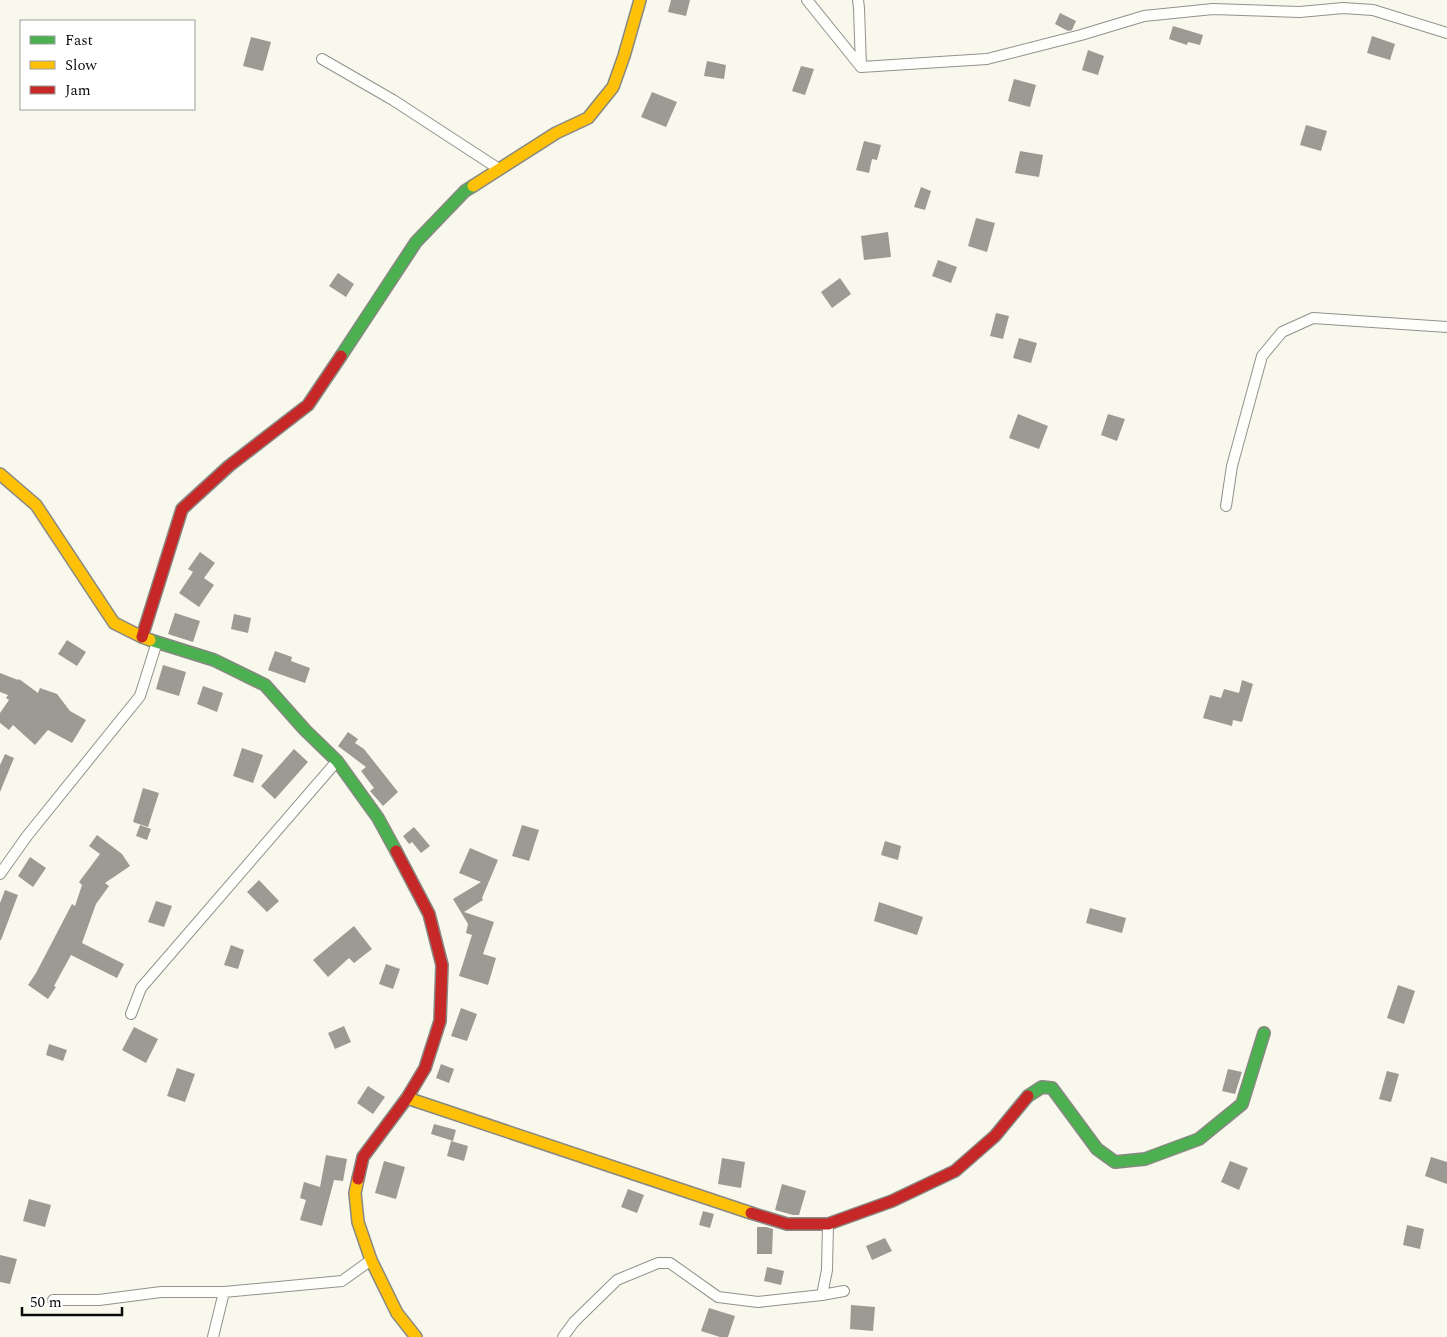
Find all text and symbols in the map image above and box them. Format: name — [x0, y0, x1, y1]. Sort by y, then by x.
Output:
legend — [20, 20, 195, 110]
text: Fast — [65, 29, 93, 52]
text: Slow — [65, 54, 97, 77]
text: Jam — [65, 79, 91, 102]
scale bar — [22, 1284, 122, 1316]
text: 50 m — [30, 1291, 62, 1314]

